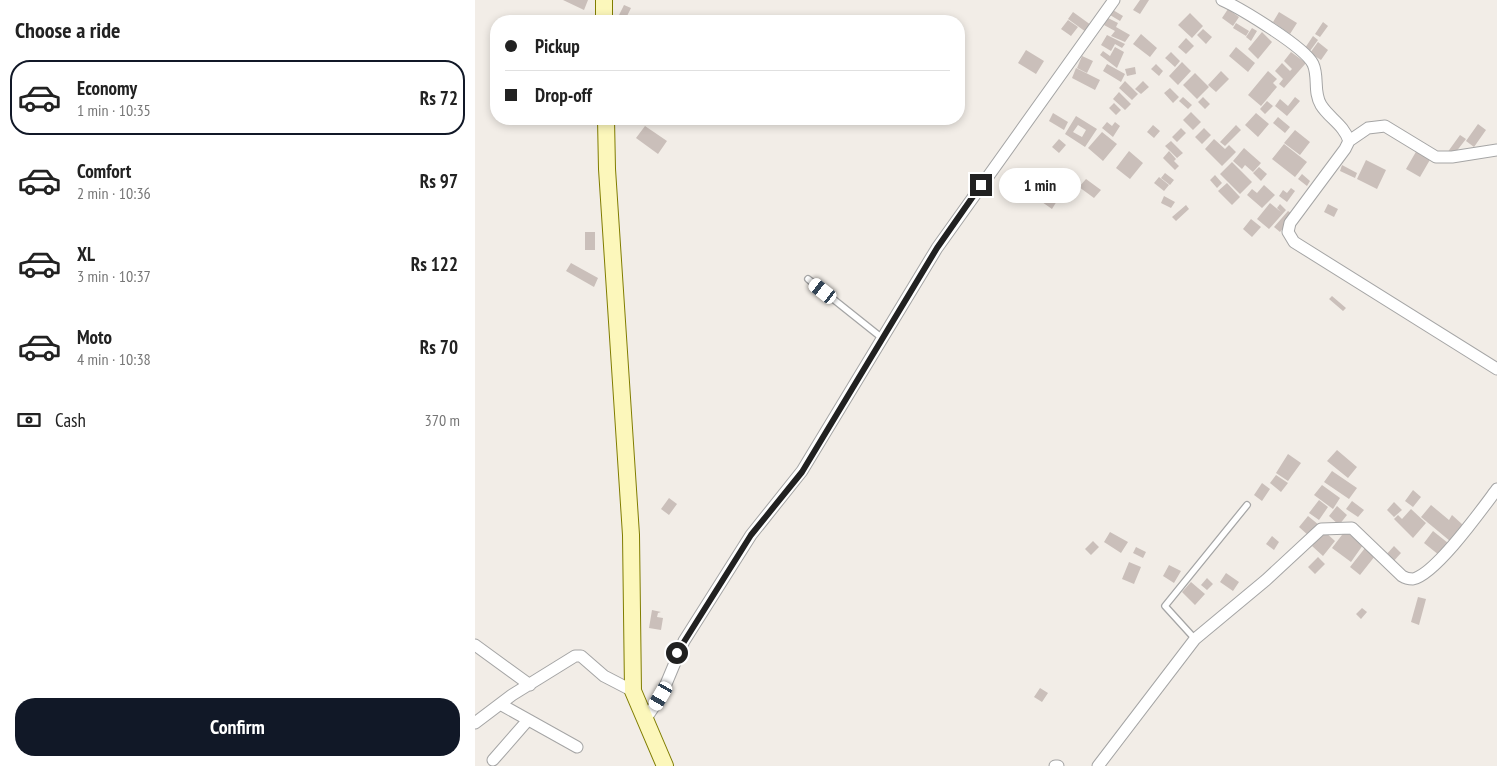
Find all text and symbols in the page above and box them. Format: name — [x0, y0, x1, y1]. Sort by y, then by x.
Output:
text: Choose a ride — [15, 16, 120, 44]
text: Pickup — [535, 34, 580, 58]
icon: car — [17, 75, 62, 120]
text: Economy — [77, 76, 137, 100]
text: Drop-off — [535, 83, 592, 107]
text: Rs 72 — [420, 86, 458, 110]
text: 1 min · 10:35 — [77, 100, 151, 120]
icon: car — [17, 158, 62, 203]
text: Comfort — [77, 159, 131, 183]
callout: 1 min — [999, 168, 1081, 202]
text: Rs 97 — [420, 169, 458, 193]
route end — [970, 174, 992, 196]
text: 1 min — [1024, 175, 1056, 195]
text: 2 min · 10:36 — [77, 183, 151, 203]
icon: car — [17, 241, 62, 286]
text: XL — [77, 242, 95, 266]
text: Rs 122 — [411, 252, 458, 276]
text: 3 min · 10:37 — [77, 266, 151, 286]
car — [806, 276, 839, 306]
icon: car — [17, 324, 62, 369]
text: Moto — [77, 325, 112, 349]
text: Rs 70 — [420, 335, 458, 359]
text: 4 min · 10:38 — [77, 349, 151, 369]
icon: cash — [15, 406, 43, 434]
text: Cash — [55, 408, 86, 432]
text: 370 m — [425, 410, 460, 430]
route start — [666, 642, 688, 664]
car — [647, 679, 674, 713]
button: Confirm — [15, 698, 460, 756]

